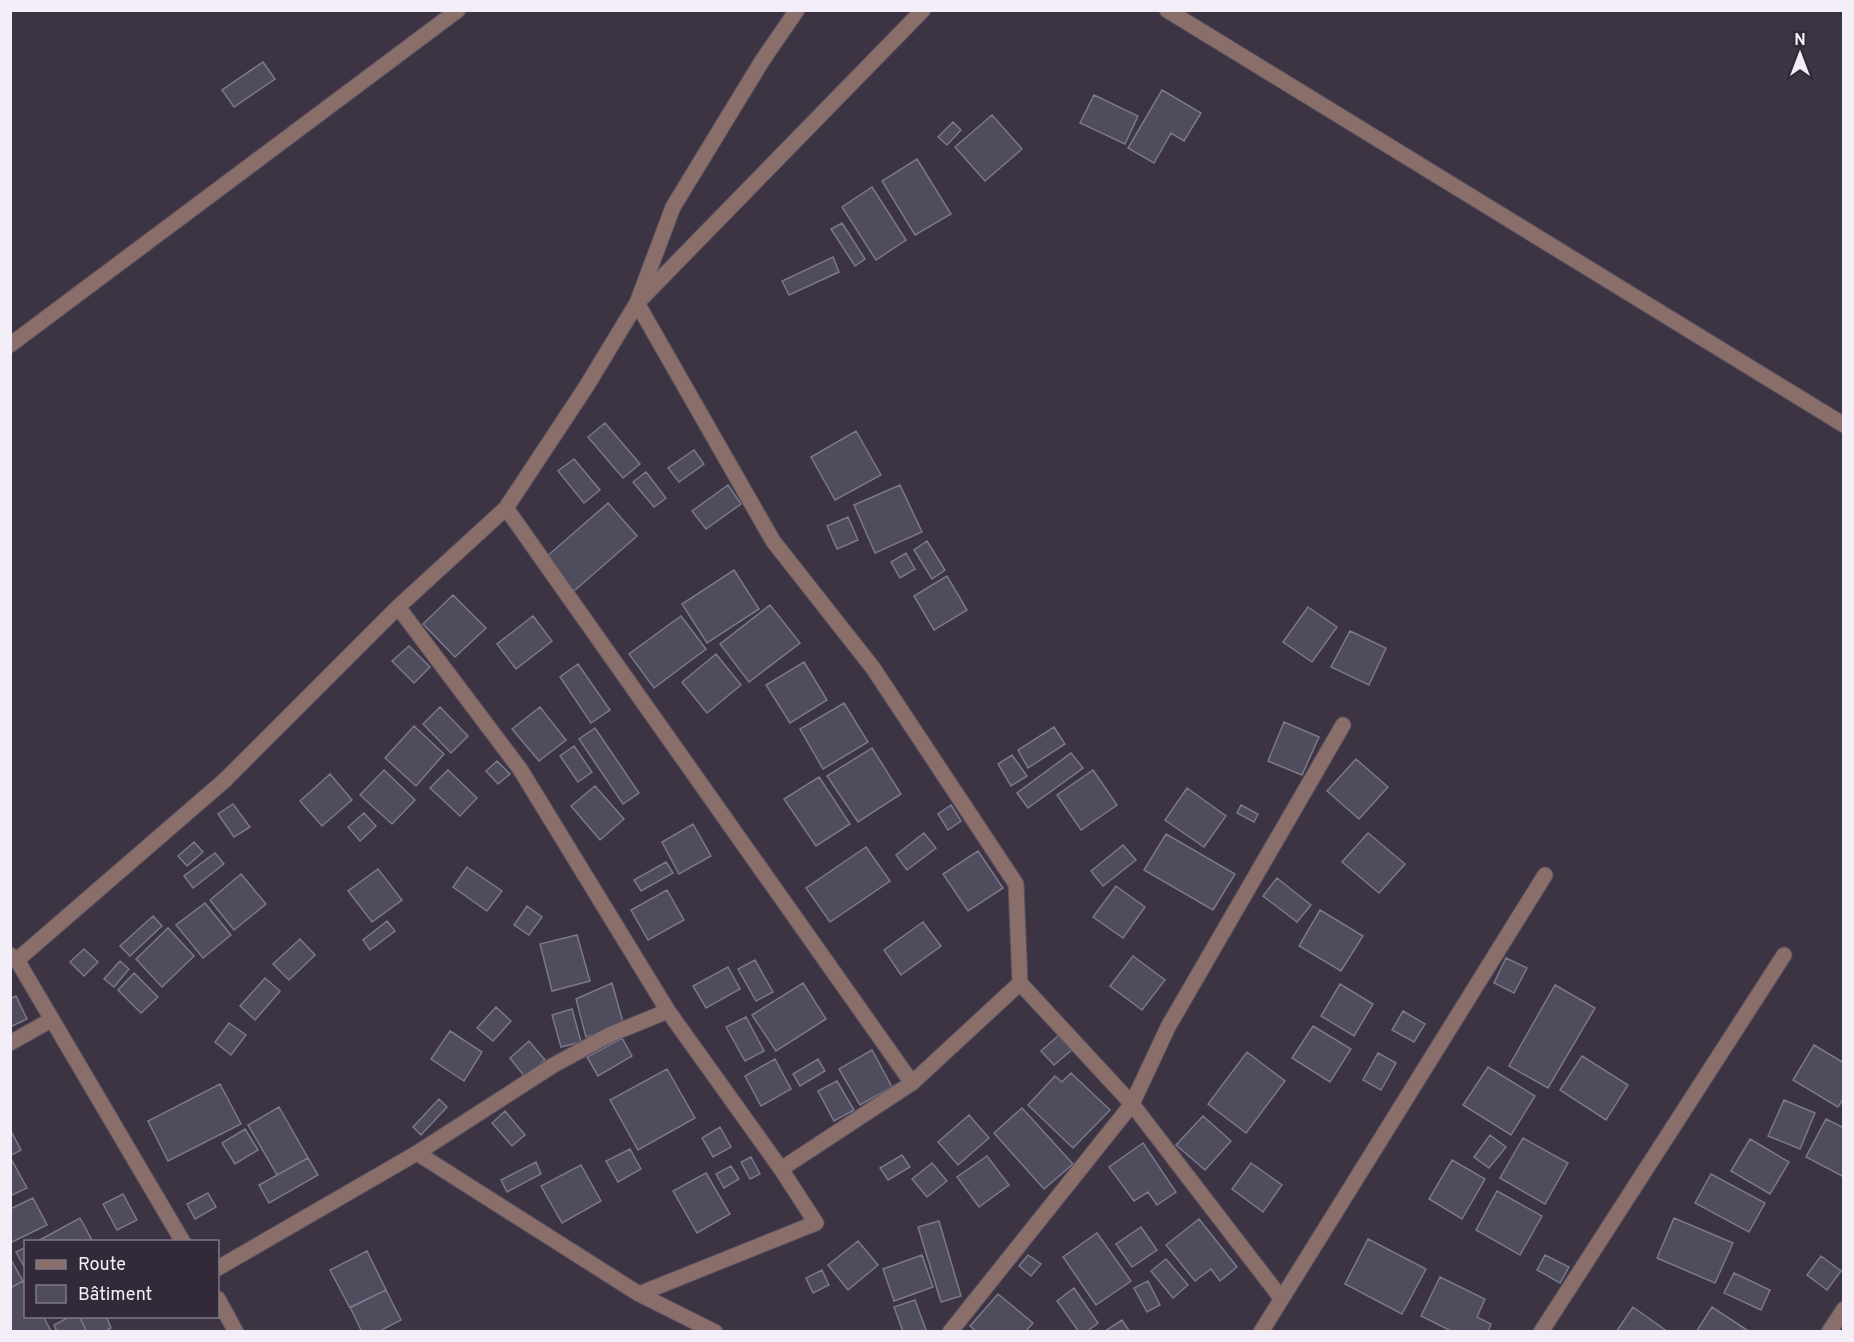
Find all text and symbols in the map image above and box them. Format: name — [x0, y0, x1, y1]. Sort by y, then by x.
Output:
north arrow — [1770, 24, 1830, 84]
text: N — [1794, 31, 1806, 51]
legend — [24, 1240, 219, 1318]
text: Route — [78, 1254, 126, 1277]
text: Bâtiment — [78, 1284, 152, 1307]

